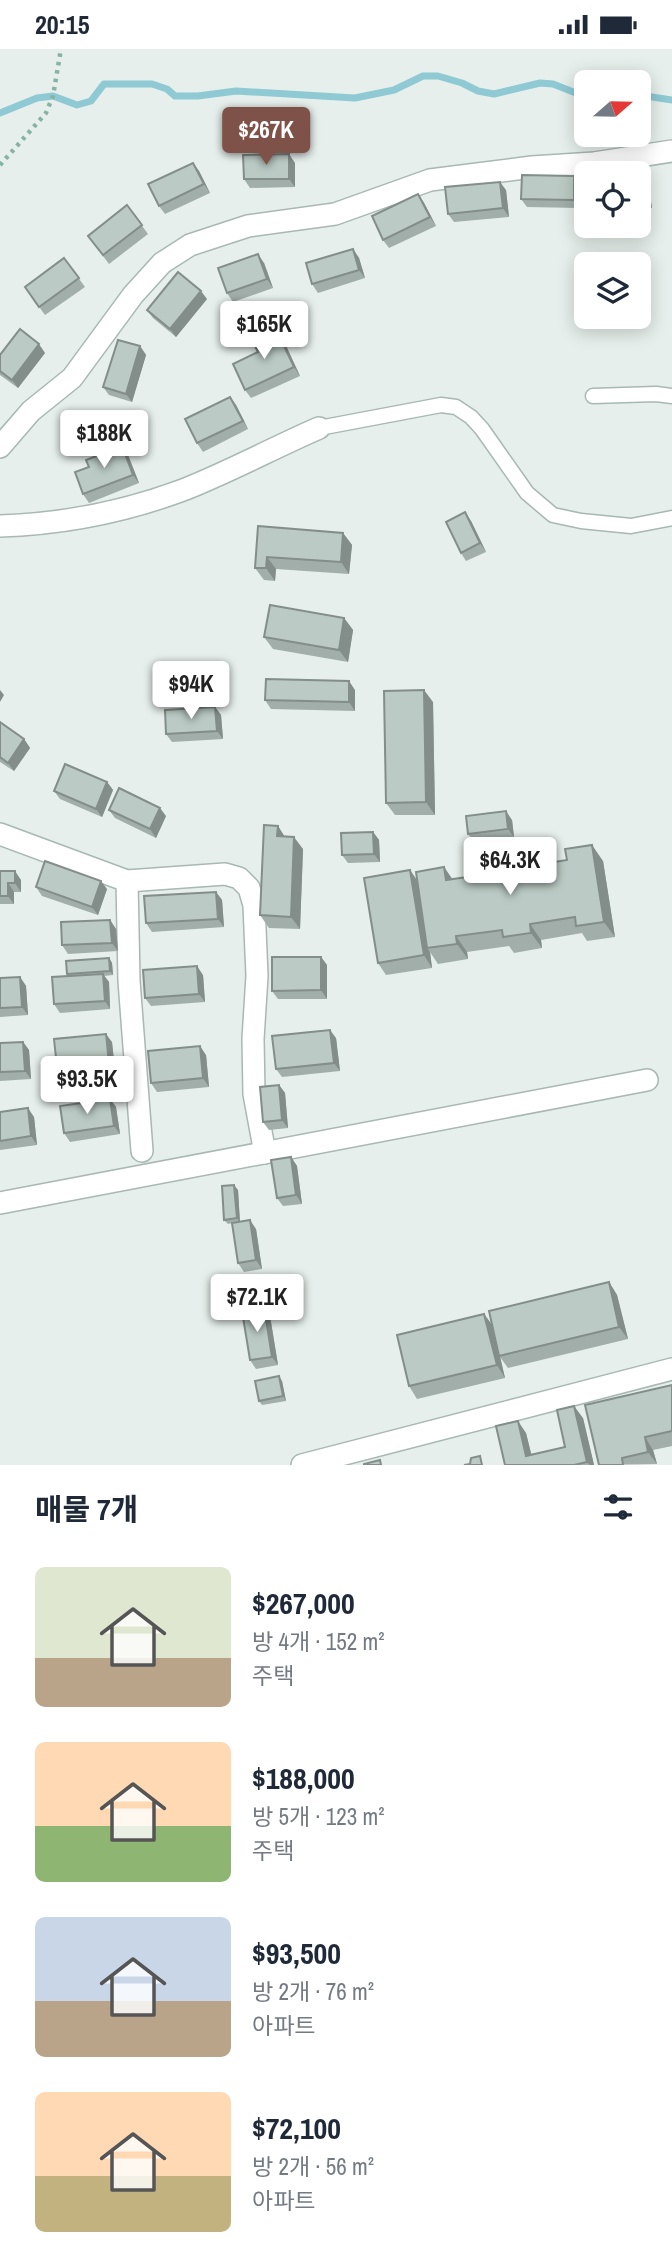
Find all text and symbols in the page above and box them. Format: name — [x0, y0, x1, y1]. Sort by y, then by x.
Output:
text: 20:15 — [35, 7, 90, 42]
north arrow — [574, 70, 651, 147]
map controls — [574, 70, 651, 329]
pin: $267K — [217, 107, 315, 167]
text: $267K — [238, 114, 294, 145]
button: locate — [574, 161, 651, 238]
button: layers — [574, 252, 651, 329]
pin: $165K — [215, 301, 313, 361]
text: $165K — [236, 308, 292, 339]
pin: $188K — [55, 411, 153, 470]
text: $188K — [76, 417, 132, 448]
pin: $94K — [150, 661, 232, 721]
text: $94K — [168, 668, 214, 699]
pin: $64.3K — [453, 837, 567, 897]
text: $64.3K — [480, 844, 540, 875]
pin: $93.5K — [30, 1056, 144, 1116]
text: $93.5K — [57, 1063, 117, 1094]
pin: $72.1K — [200, 1275, 314, 1334]
text: $72.1K — [227, 1281, 287, 1312]
icon: filters — [599, 1488, 637, 1526]
text: 매물 7개 — [35, 1489, 138, 1529]
text: $267,000 — [252, 1583, 355, 1623]
icon: home — [91, 1595, 175, 1679]
text: 방 4개 · 152 m² — [252, 1626, 384, 1657]
text: 주택 — [252, 1660, 294, 1691]
text: $188,000 — [252, 1758, 355, 1798]
icon: home — [91, 1770, 175, 1854]
text: 방 5개 · 123 m² — [252, 1801, 384, 1832]
text: 주택 — [252, 1835, 294, 1866]
text: $93,500 — [252, 1933, 341, 1973]
icon: home — [91, 1945, 175, 2029]
text: 방 2개 · 76 m² — [252, 1976, 374, 2007]
text: 아파트 — [252, 2010, 315, 2041]
text: $72,100 — [252, 2108, 341, 2148]
icon: home — [91, 2120, 175, 2204]
text: 방 2개 · 56 m² — [252, 2151, 374, 2182]
text: 아파트 — [252, 2185, 315, 2216]

